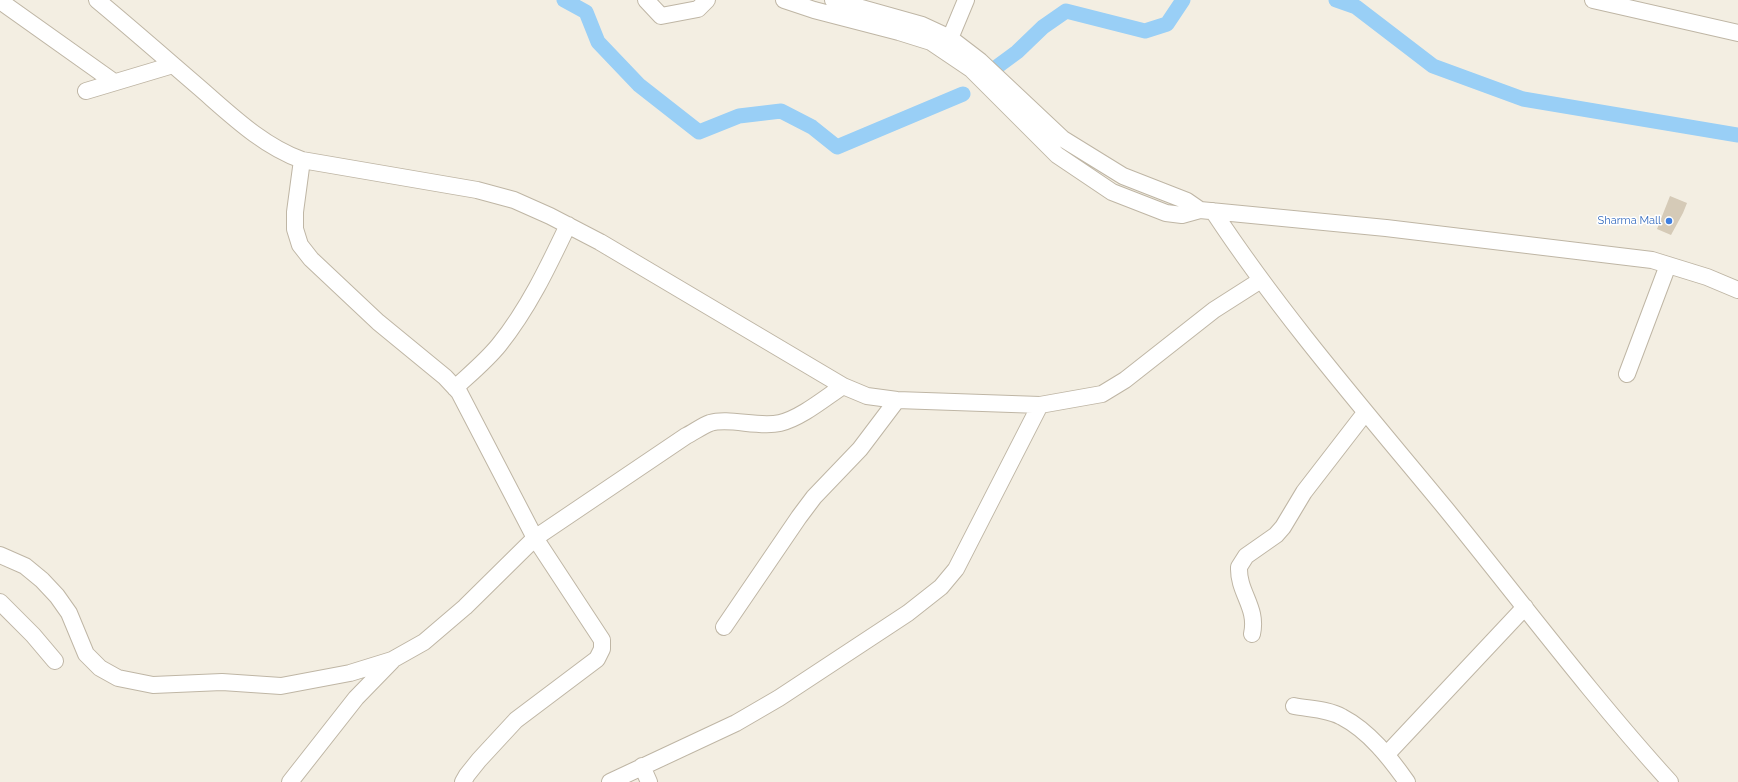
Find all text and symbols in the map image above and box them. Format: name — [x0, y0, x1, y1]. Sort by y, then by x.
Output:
place label: Sharma Mall — [1598, 214, 1661, 228]
marker: Sharma Mall — [1664, 216, 1674, 226]

